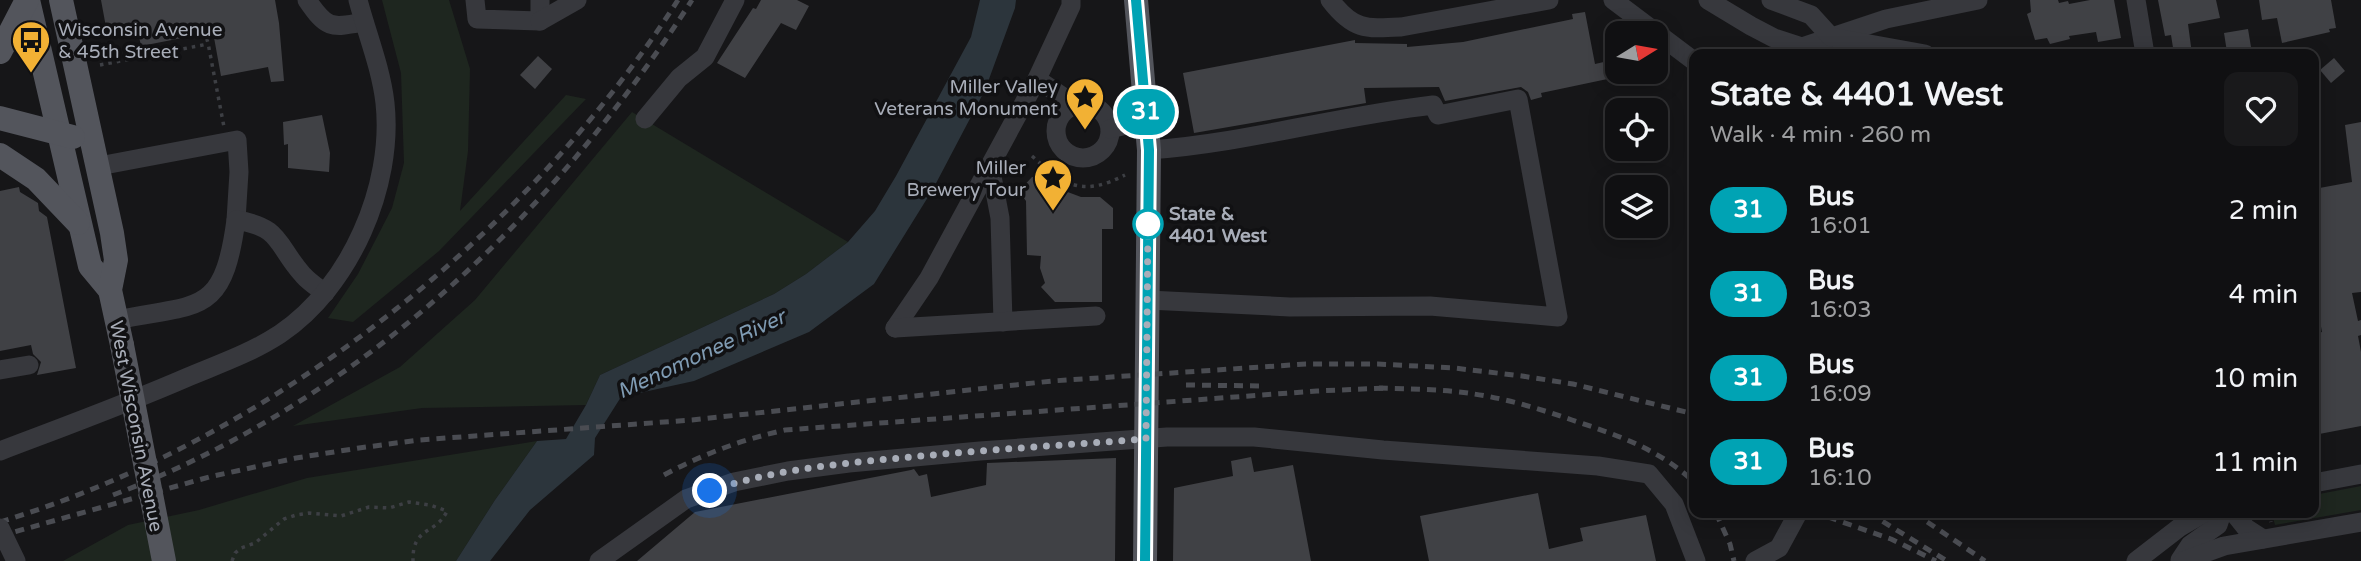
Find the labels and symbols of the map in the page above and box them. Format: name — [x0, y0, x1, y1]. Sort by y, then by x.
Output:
bus stop icon: Wisconsin Avenue & 45th Street — [10, 19, 52, 74]
place label: Wisconsin Avenue & 45th Street — [58, 19, 222, 63]
north arrow — [1605, 21, 1668, 84]
place label: Miller Valley Veterans Monument — [874, 76, 1058, 120]
place icon: Miller Valley Veterans Monument — [1064, 76, 1106, 131]
line badge: 31 — [1114, 89, 1178, 135]
place label: Miller Brewery Tour — [906, 157, 1027, 201]
place icon: Miller Brewery Tour — [1032, 157, 1074, 212]
place label: State & 4401 West — [1169, 203, 1268, 247]
marker: State & 4401 West — [1133, 209, 1163, 239]
water label: Menomonee River — [613, 303, 792, 404]
street label: West Wisconsin Avenue — [105, 319, 167, 534]
your location — [692, 473, 727, 508]

